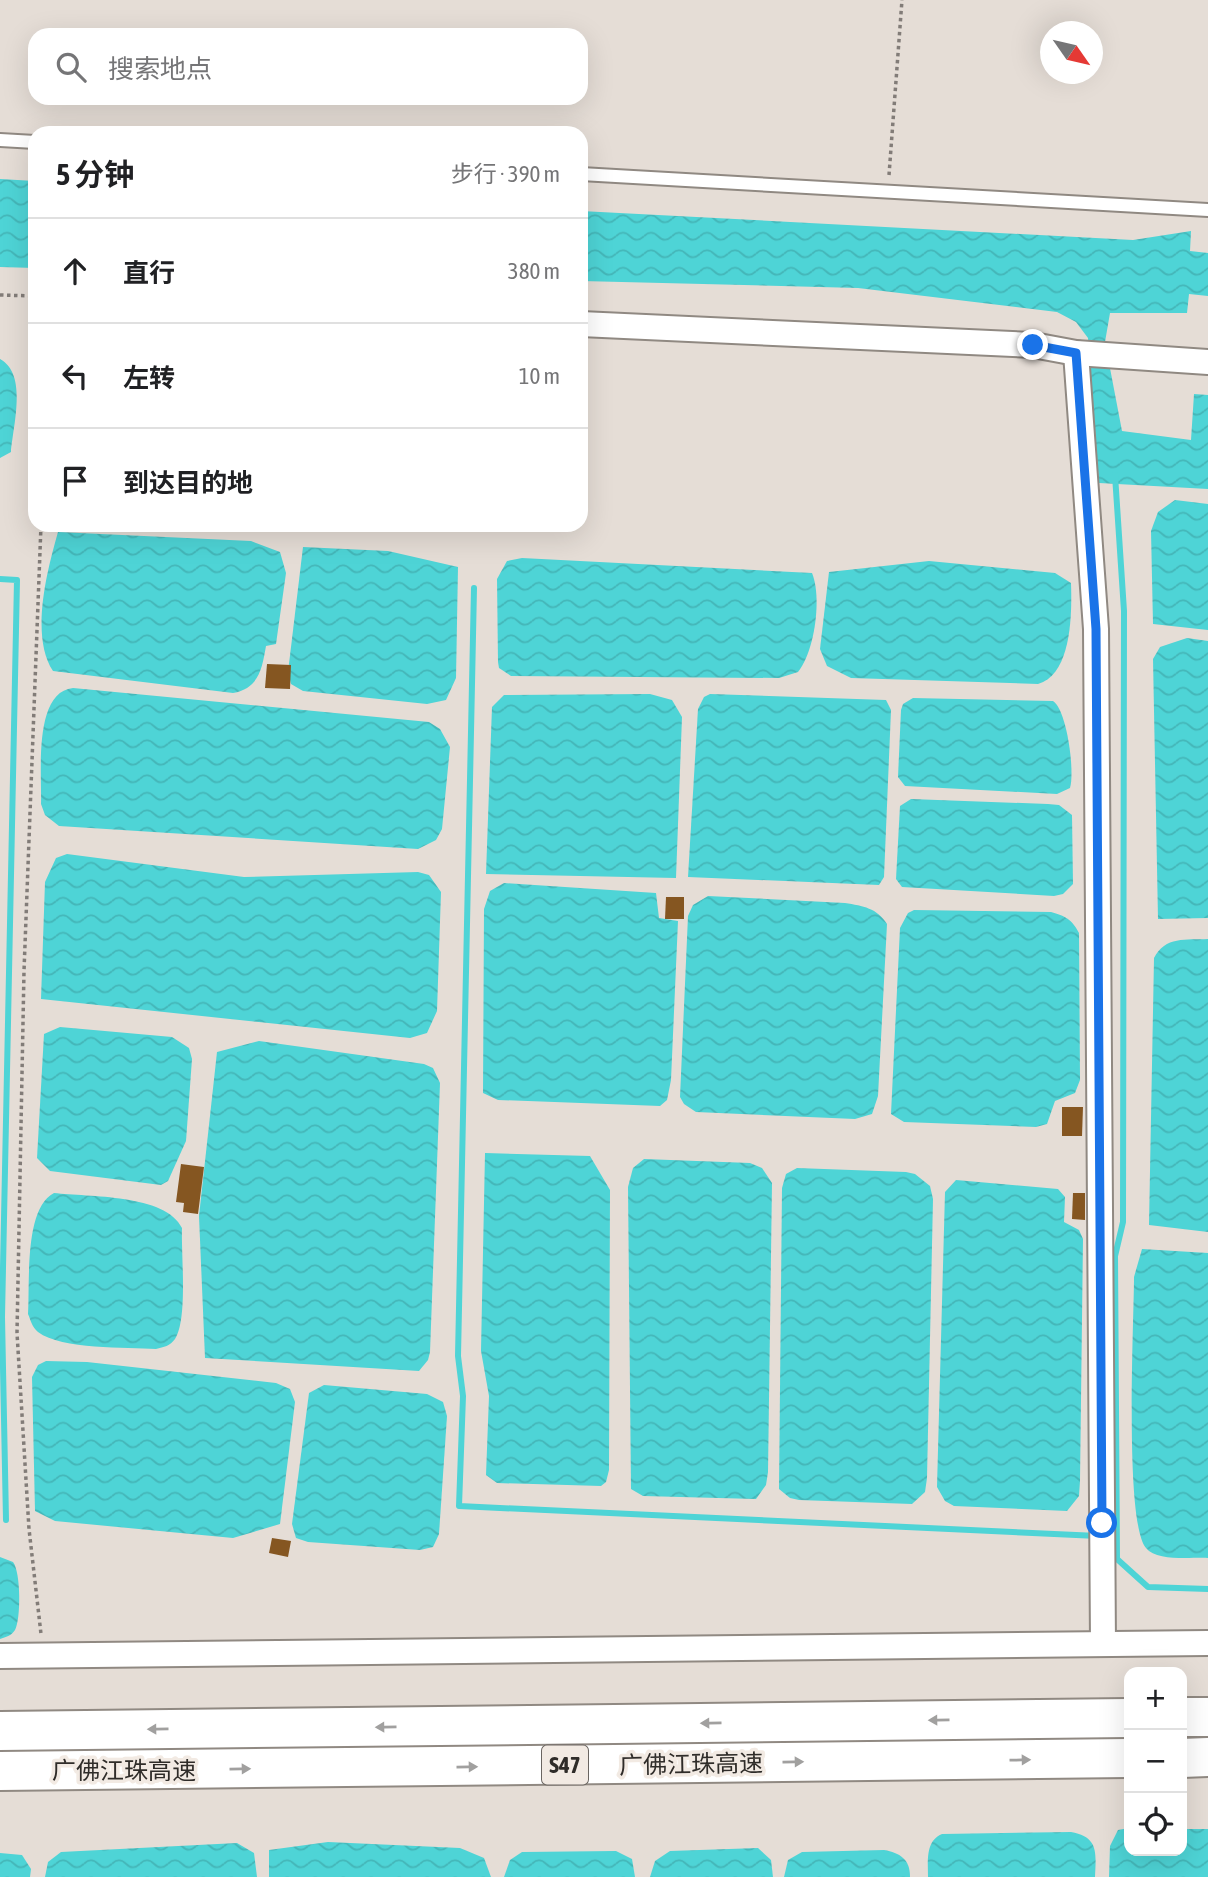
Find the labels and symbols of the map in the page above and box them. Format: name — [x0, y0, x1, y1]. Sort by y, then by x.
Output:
north arrow — [1040, 21, 1103, 84]
route end — [1017, 329, 1048, 360]
route start — [1086, 1507, 1117, 1538]
one-way arrow — [927, 1714, 949, 1726]
one-way arrow — [700, 1717, 722, 1729]
one-way arrow — [374, 1721, 396, 1732]
one-way arrow — [147, 1723, 169, 1735]
road number: S47 — [542, 1746, 588, 1784]
street label: 广佛江珠高速 — [619, 1749, 763, 1779]
one-way arrow — [1009, 1754, 1031, 1765]
street label: 广佛江珠高速 — [52, 1757, 196, 1784]
one-way arrow — [782, 1757, 804, 1768]
one-way arrow — [456, 1761, 478, 1772]
one-way arrow — [229, 1764, 251, 1775]

